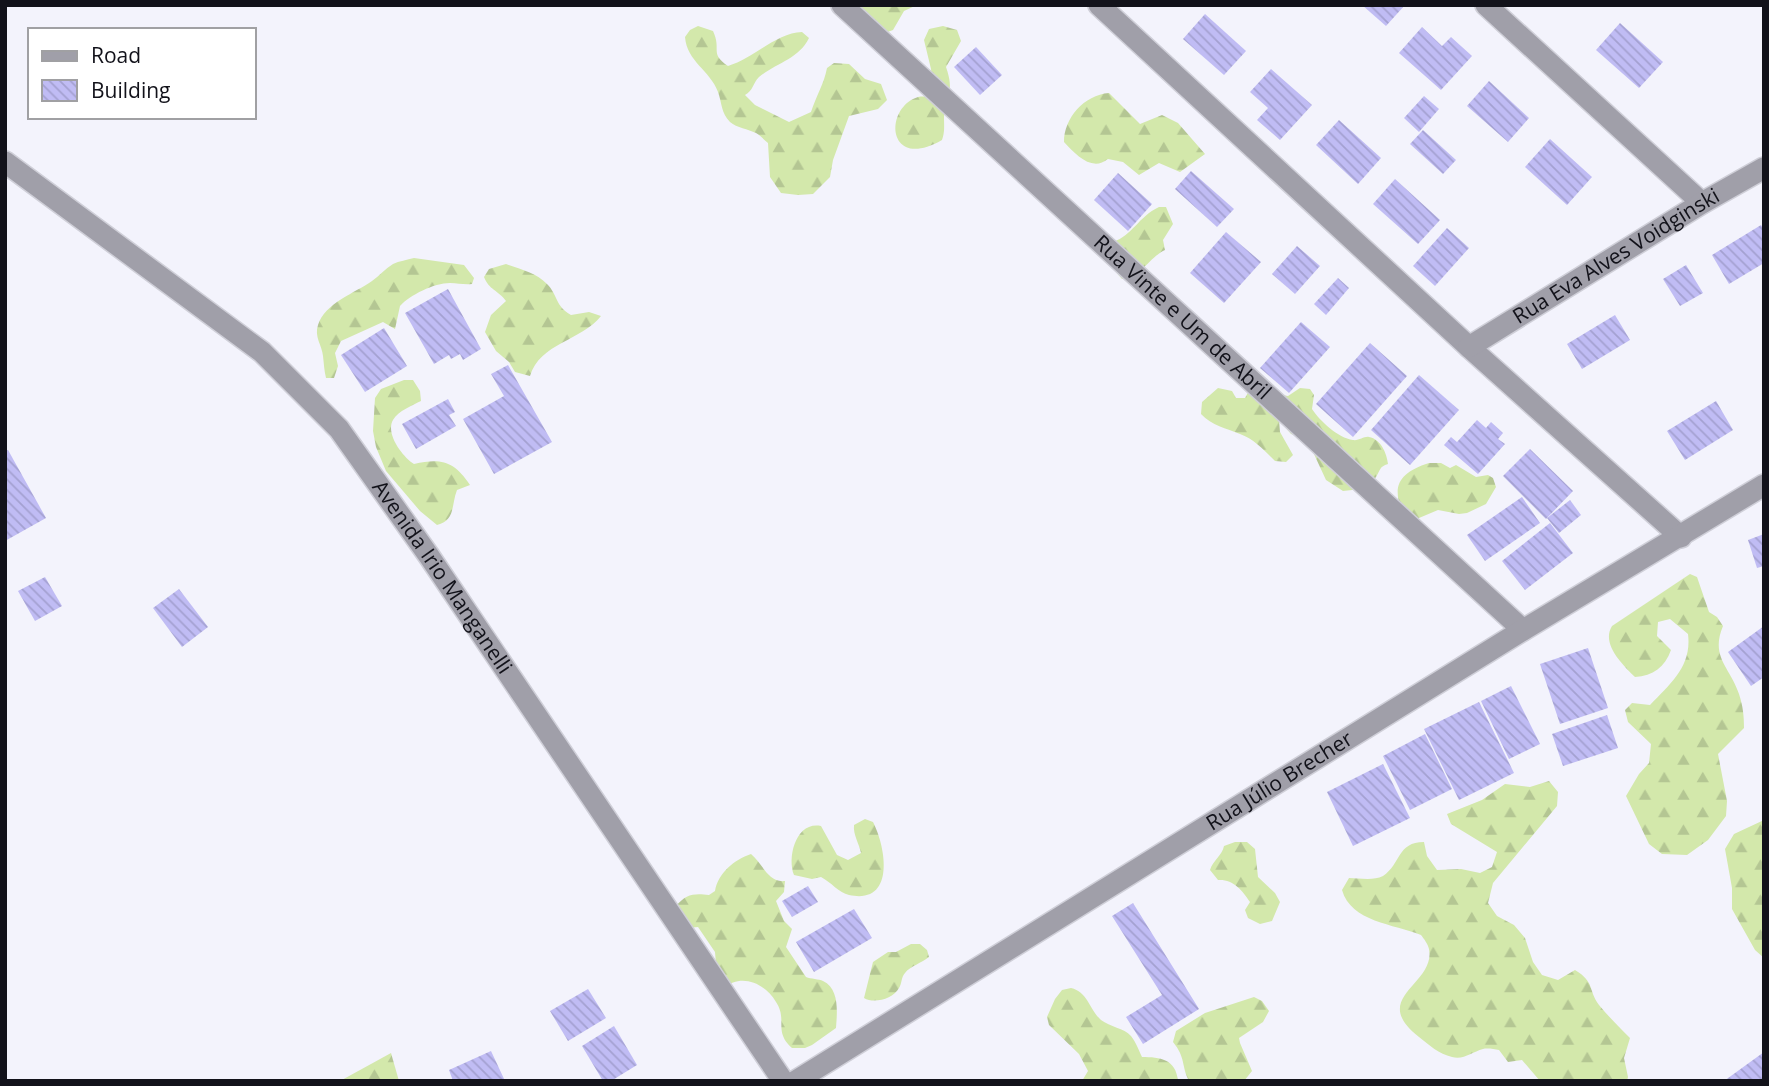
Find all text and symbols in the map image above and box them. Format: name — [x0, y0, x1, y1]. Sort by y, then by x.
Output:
legend — [28, 28, 256, 119]
text: Road — [91, 41, 141, 69]
text: Building — [91, 76, 170, 104]
street label: Rua Eva Alves Voidginski — [1507, 181, 1724, 330]
street label: Rua Vinte e Um de Abril — [1088, 228, 1278, 405]
street label: Avenida Irio Manganelli — [367, 474, 519, 679]
street label: Rua Júlio Brecher — [1200, 724, 1358, 836]

